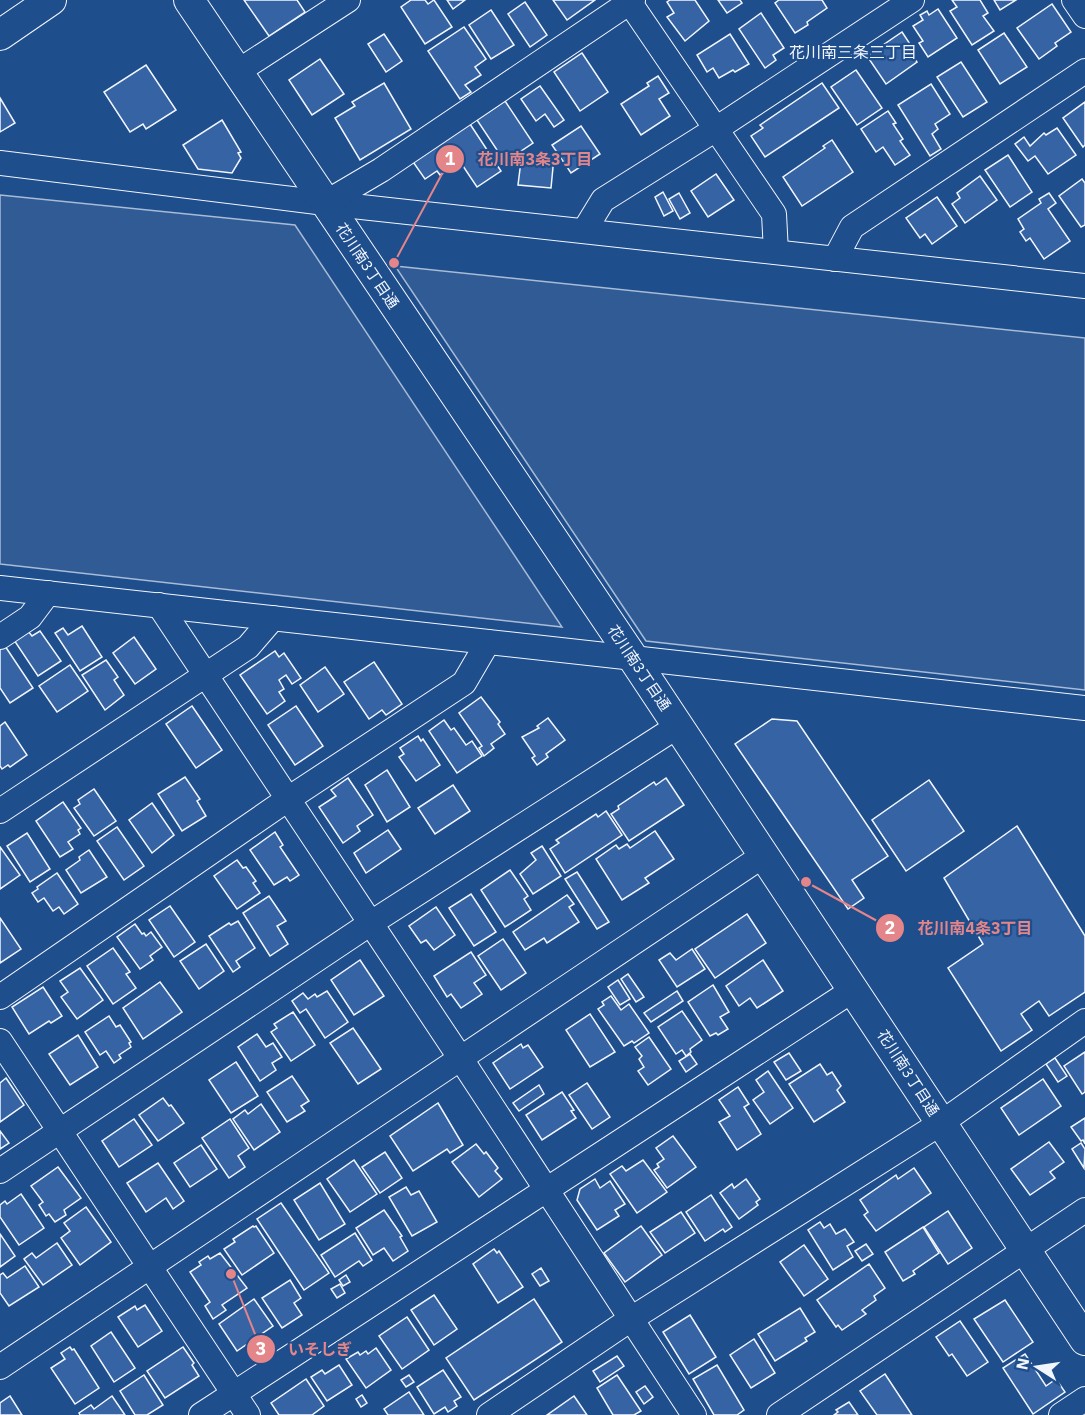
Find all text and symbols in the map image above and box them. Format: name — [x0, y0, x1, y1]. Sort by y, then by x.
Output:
district label: 花川南三条三丁目 — [789, 42, 917, 62]
callout: 花川南3条3丁目 — [435, 142, 604, 176]
text: 1 — [445, 147, 456, 170]
text: 花川南3条3丁目 — [477, 149, 593, 169]
street label: 花川南3丁目通 — [332, 219, 403, 312]
street label: 花川南3丁目通 — [604, 621, 675, 714]
callout: 花川南4条3丁目 — [875, 911, 1045, 945]
text: 2 — [885, 916, 895, 939]
text: 花川南4条3丁目 — [917, 918, 1033, 938]
street label: 花川南3丁目通 — [873, 1026, 943, 1119]
callout: いそしぎ — [246, 1332, 364, 1366]
text: 3 — [256, 1337, 266, 1360]
north arrow — [1007, 1337, 1067, 1397]
text: いそしぎ — [288, 1339, 352, 1359]
text: N — [1011, 1356, 1033, 1372]

